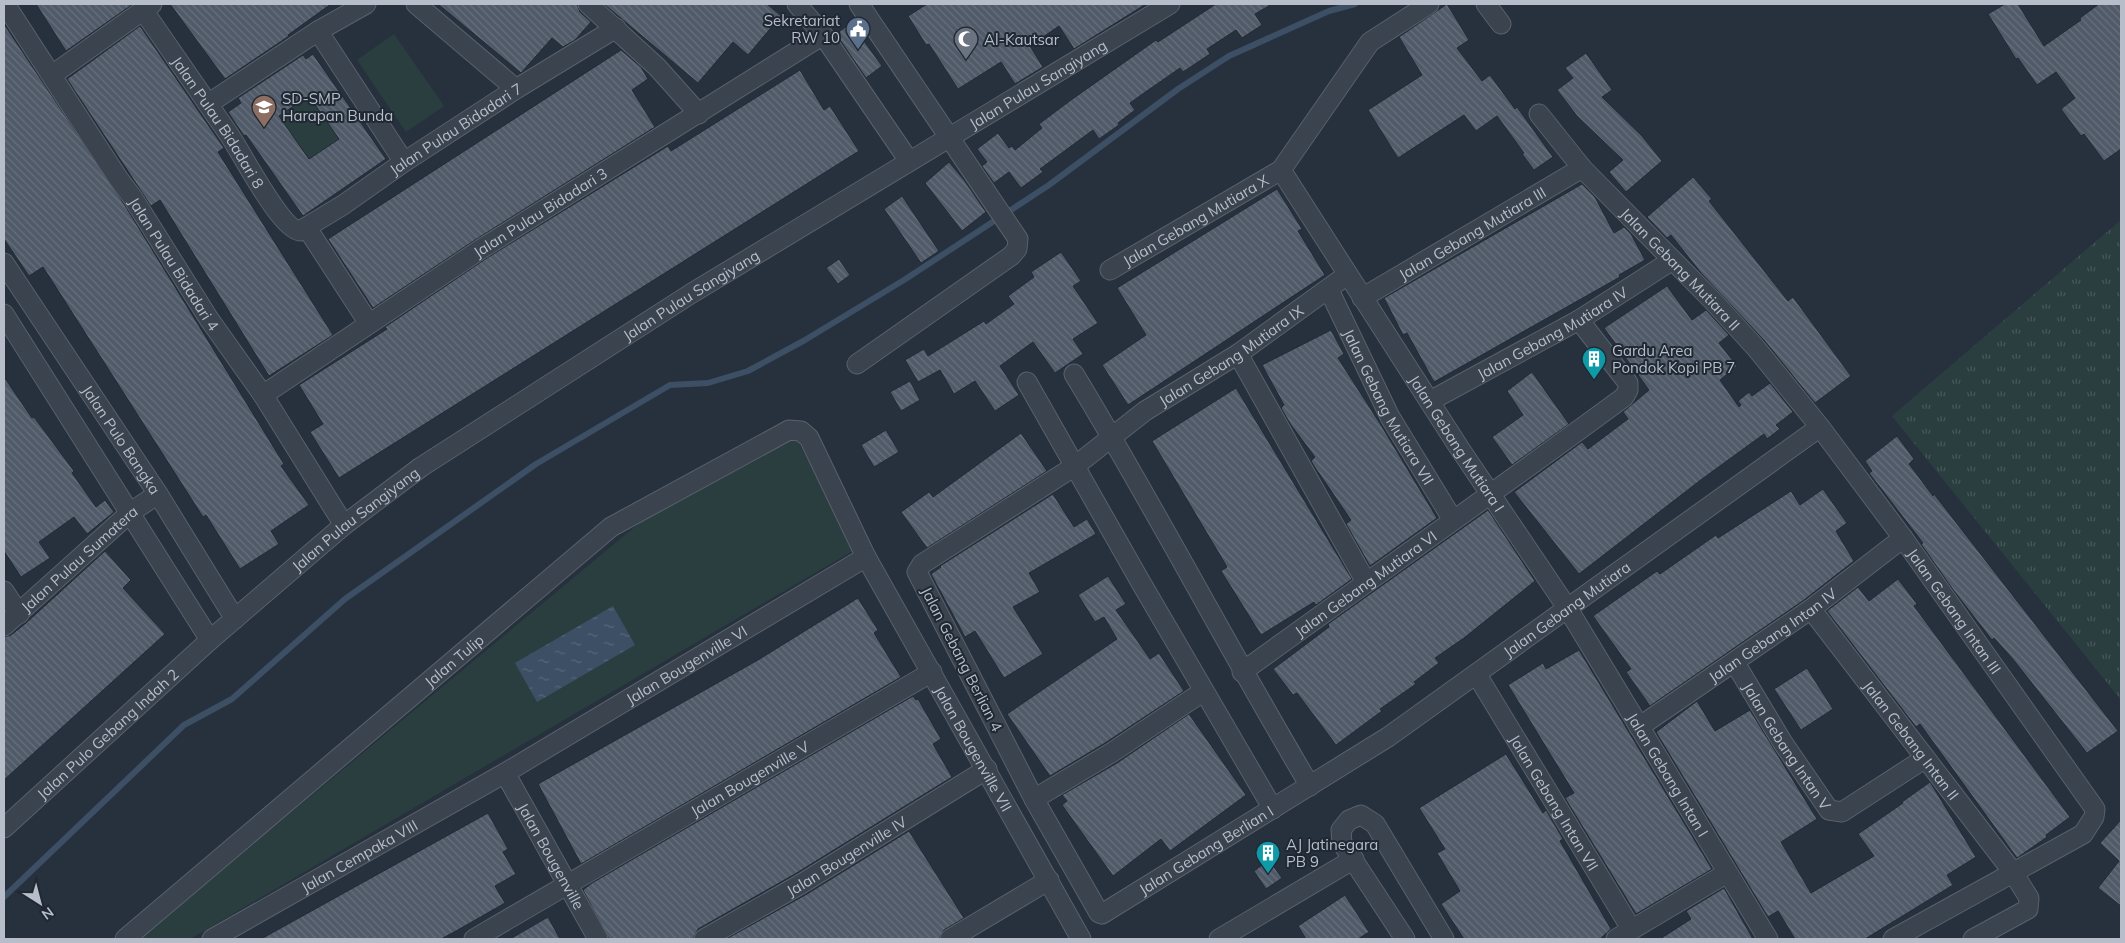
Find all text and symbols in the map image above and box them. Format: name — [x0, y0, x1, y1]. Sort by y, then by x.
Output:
place label: Sekretariat RW 10 — [764, 11, 840, 47]
public building icon: Sekretariat RW 10 — [845, 16, 871, 50]
mosque icon: Al-Kautsar — [953, 26, 979, 60]
place label: Al-Kautsar — [984, 30, 1060, 49]
street label: Jalan Pulau Sangiyang — [966, 35, 1110, 133]
street label: Jalan Pulau Bidadari 8 — [168, 52, 269, 192]
street label: Jalan Pulau Bidadari 7 — [386, 78, 525, 179]
place label: SD-SMP Harapan Bunda — [282, 89, 393, 125]
school or university icon: SD-SMP Harapan Bunda — [251, 94, 277, 128]
street label: Jalan Pulau Bidadari 3 — [469, 163, 611, 261]
street label: Jalan Gebang Mutiara X — [1119, 170, 1272, 270]
street label: Jalan Gebang Mutiara III — [1395, 182, 1549, 284]
street label: Jalan Pulau Bidadari 4 — [125, 193, 224, 334]
street label: Jalan Gebang Mutiara II — [1617, 203, 1744, 334]
street label: Jalan Pulau Sangiyang — [619, 245, 763, 345]
street label: Jalan Gebang Mutiara IV — [1474, 282, 1631, 383]
street label: Jalan Gebang Mutiara IX — [1155, 300, 1307, 410]
street label: Jalan Gebang Mutiara VII — [1339, 325, 1438, 488]
place label: Gardu Area Pondok Kopi PB 7 — [1612, 341, 1735, 377]
building icon: Gardu Area Pondok Kopi PB 7 — [1581, 346, 1607, 380]
street label: Jalan Gebang Mutiara I — [1405, 371, 1509, 515]
street label: Jalan Pulo Bangka — [78, 381, 165, 498]
street label: Jalan Pulau Sangiyang — [288, 463, 423, 575]
street label: Jalan Pulau Sumatera — [17, 501, 141, 616]
street label: Jalan Gebang Mutiara VI — [1291, 526, 1440, 641]
street label: Jalan Gebang Intan III — [1904, 544, 2006, 677]
street label: Jalan Gebang Mutiara — [1499, 557, 1634, 661]
street label: Jalan Gebang Intan IV — [1704, 583, 1841, 686]
street label: Jalan Gebang Berlian 4 — [917, 584, 1007, 734]
street label: Jalan Bougenville VI — [622, 621, 750, 708]
street label: Jalan Tulip — [420, 630, 487, 691]
street label: Jalan Pulo Gebang Indah 2 — [33, 664, 182, 803]
street label: Jalan Gebang Intan II — [1860, 676, 1963, 803]
street label: Jalan Gebang Intan V — [1739, 679, 1836, 814]
street label: Jalan Bougenville VII — [931, 682, 1017, 815]
street label: Jalan Gebang Intan I — [1623, 709, 1713, 840]
street label: Jalan Gebang Intan VII — [1506, 731, 1603, 874]
street label: Jalan Bougenville V — [687, 736, 813, 820]
street label: Jalan Bougenville — [514, 799, 589, 913]
street label: Jalan Gebang Berlian I — [1135, 801, 1277, 899]
street label: Jalan Bougenville IV — [783, 811, 911, 900]
street label: Jalan Cempaka VIII — [297, 815, 421, 896]
place label: AJ Jatinegara PB 9 — [1286, 835, 1378, 871]
building icon: AJ Jatinegara PB 9 — [1255, 840, 1281, 874]
north arrow — [15, 878, 65, 928]
text: N — [38, 903, 57, 924]

